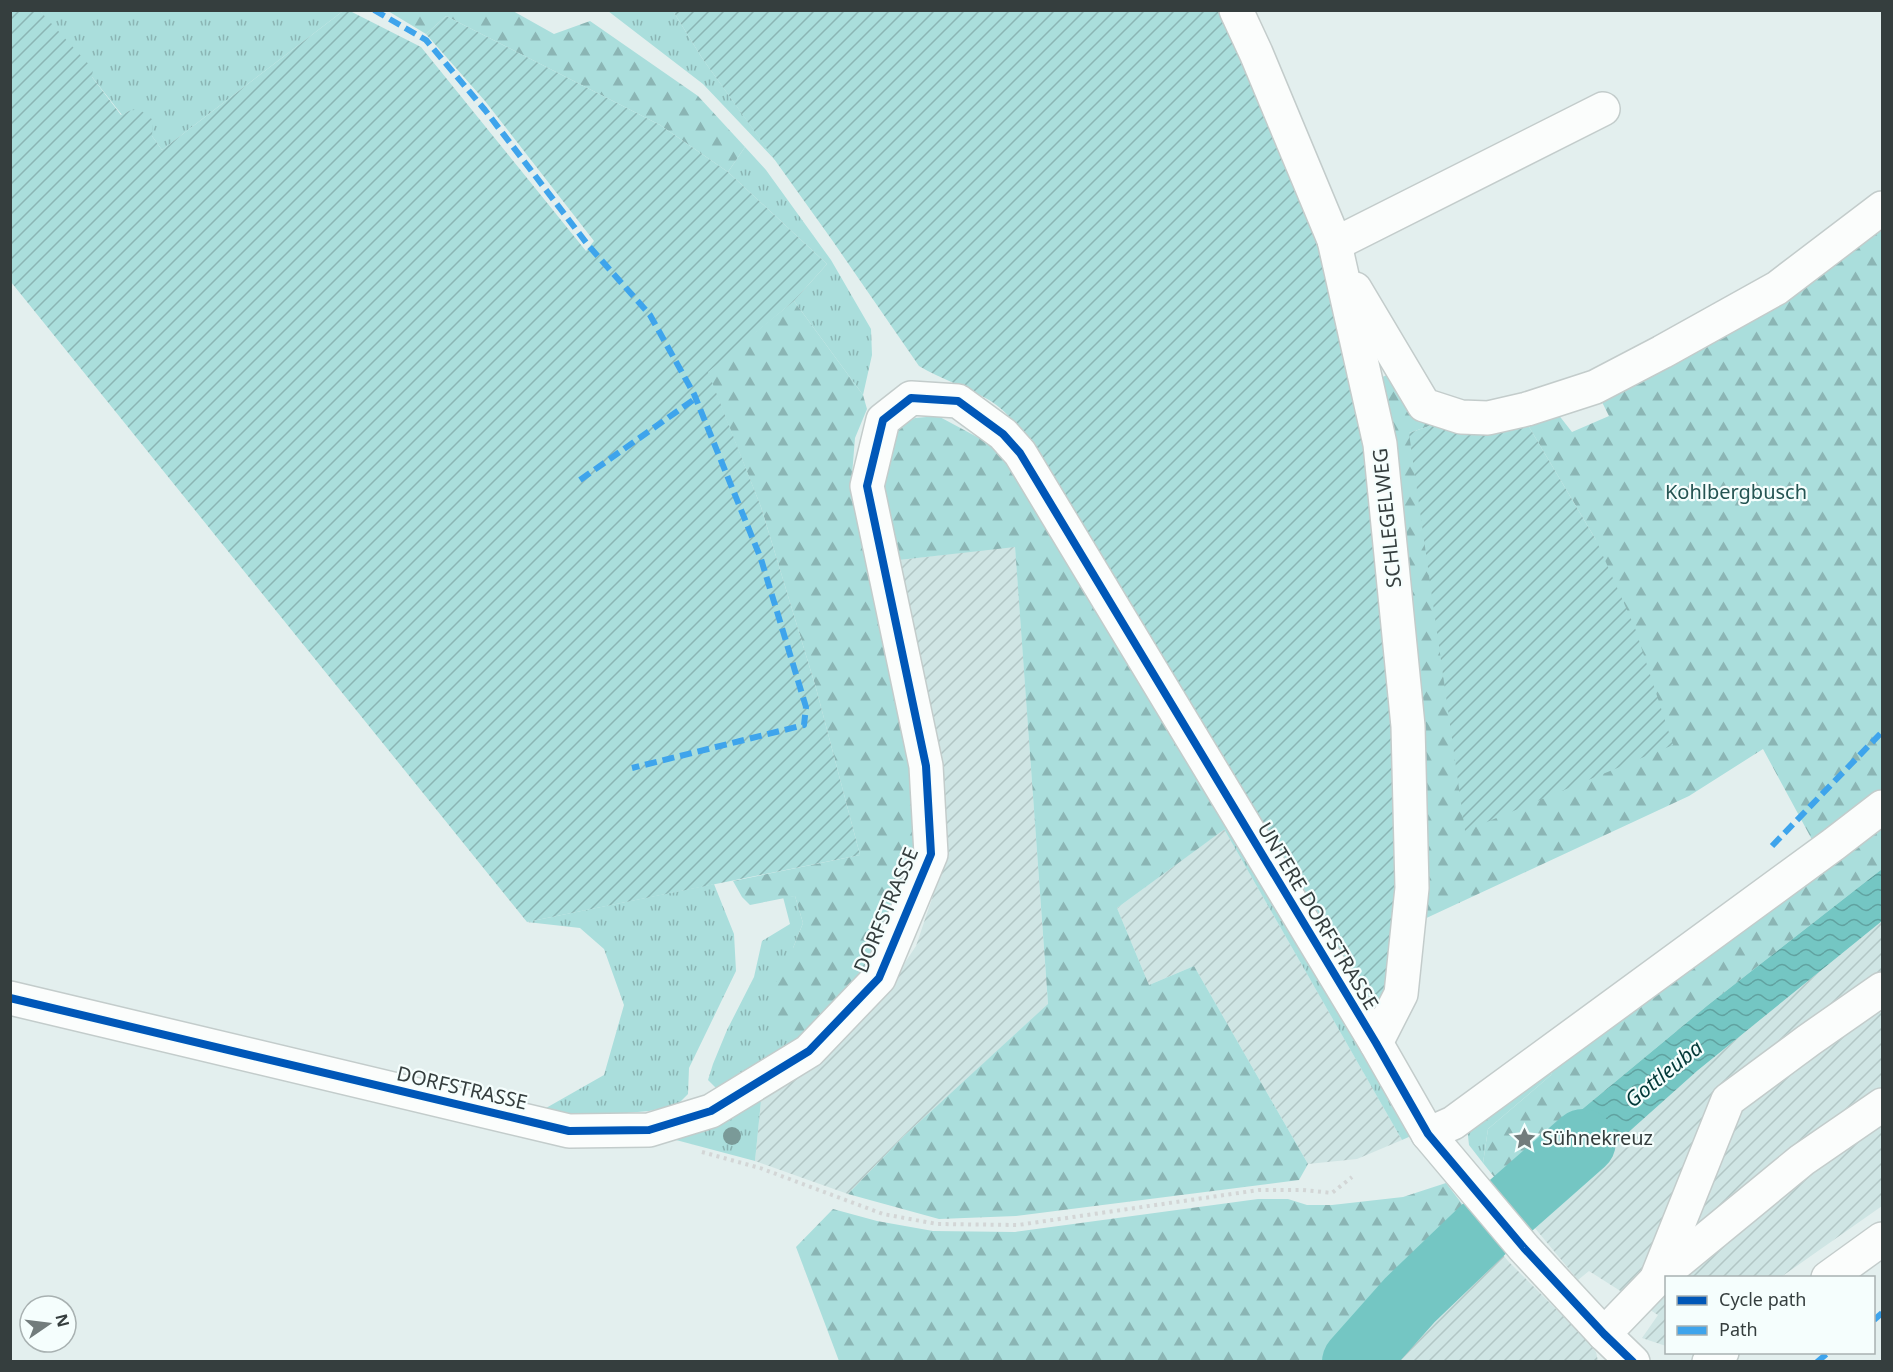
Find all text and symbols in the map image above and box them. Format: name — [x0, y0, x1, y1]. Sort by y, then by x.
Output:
street label: SCHLEGELWEG — [1366, 447, 1407, 589]
park label: Kohlbergbusch — [1665, 478, 1807, 505]
street label: UNTERE DORFSTRASSE — [1252, 817, 1385, 1015]
street label: DORFSTRASSE — [847, 843, 924, 977]
water label: Gottleuba — [1619, 1033, 1708, 1113]
street label: DORFSTRASSE — [394, 1059, 530, 1116]
place label: Sühnekreuz — [1542, 1124, 1653, 1151]
place icon: Sühnekreuz — [1511, 1125, 1537, 1151]
legend — [1665, 1276, 1875, 1354]
text: Cycle path — [1719, 1287, 1806, 1311]
north arrow — [18, 1294, 78, 1354]
text: N — [50, 1311, 75, 1329]
text: Path — [1719, 1317, 1758, 1341]

